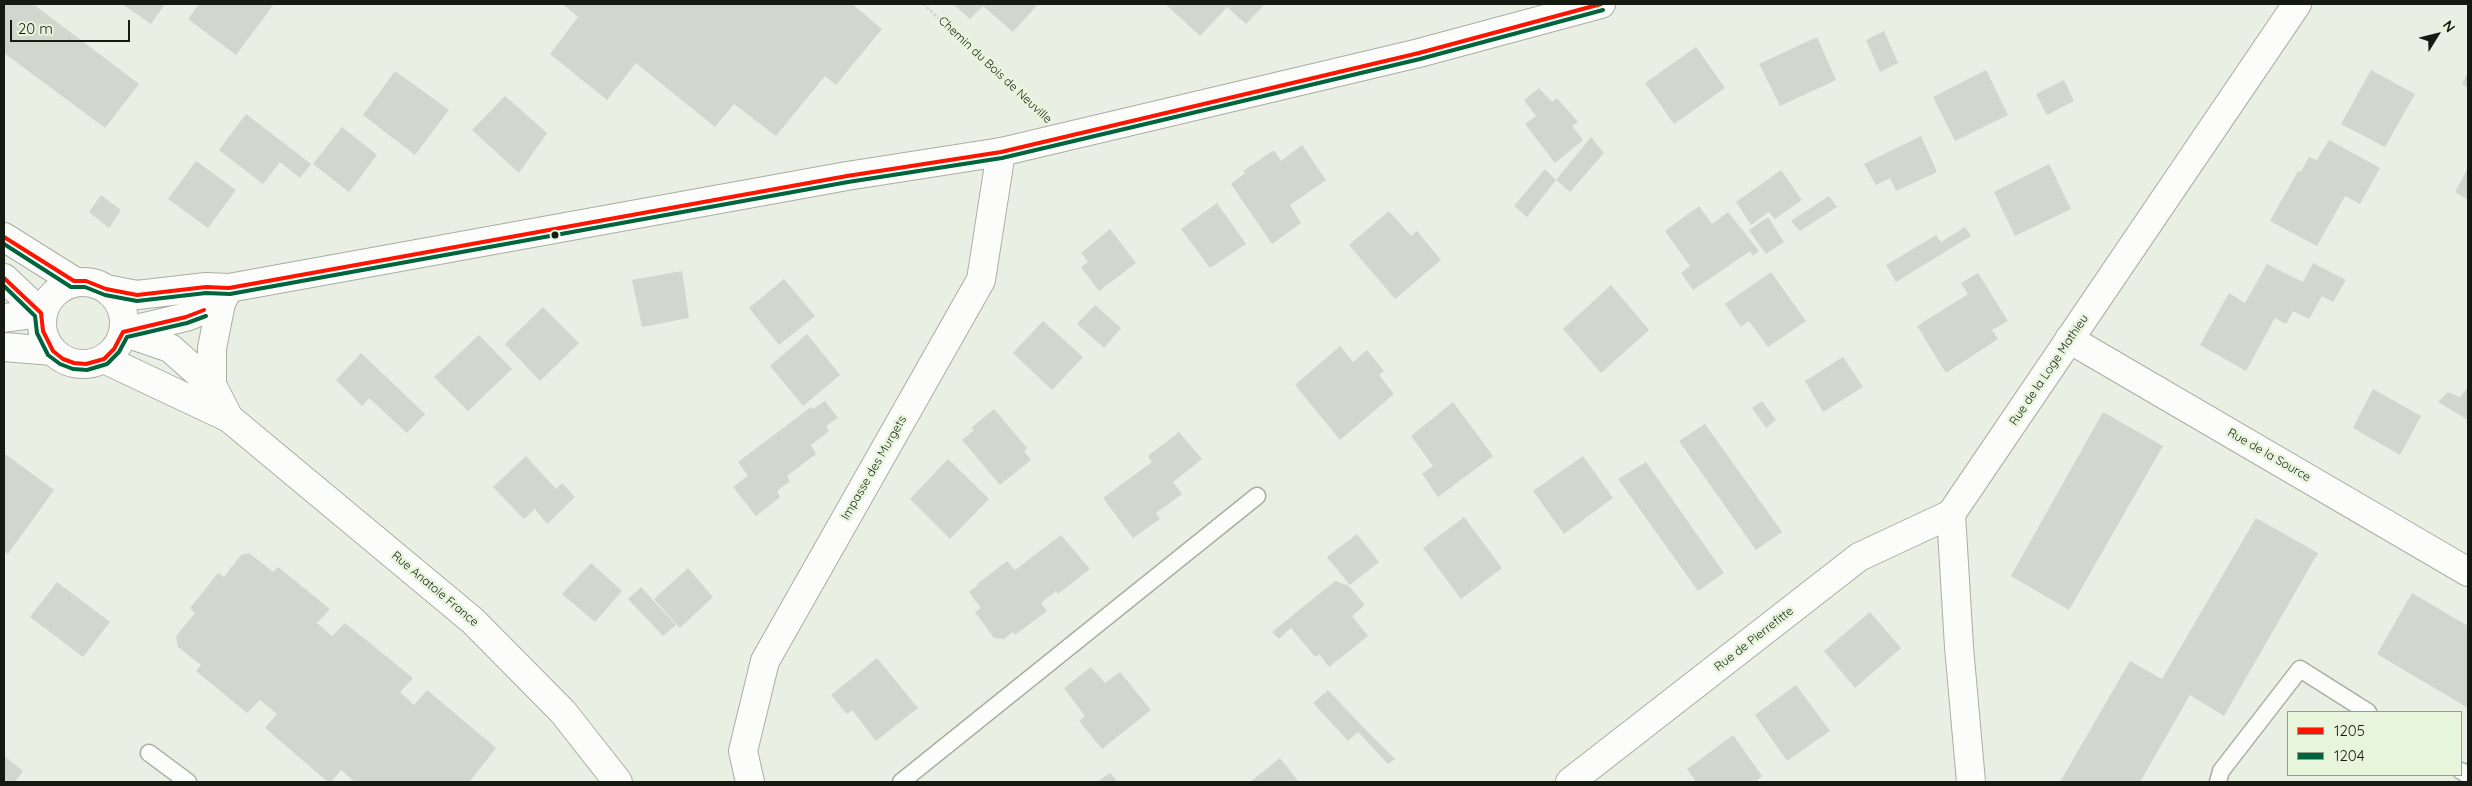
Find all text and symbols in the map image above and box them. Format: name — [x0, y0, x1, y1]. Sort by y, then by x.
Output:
scale bar — [12, 10, 132, 42]
north arrow — [2412, 10, 2462, 60]
street label: Chemin du Bois de Neuville — [935, 14, 1055, 126]
text: N — [2439, 17, 2459, 36]
text: 20 m — [18, 19, 53, 38]
unlabelled marker — [550, 230, 560, 240]
street label: Rue de la Loge Mathieu — [2007, 312, 2091, 428]
street label: Impasse des Murgets — [838, 413, 910, 523]
street label: Rue de la Source — [2225, 425, 2313, 485]
street label: Rue Anatole France — [389, 548, 481, 630]
street label: Rue de Pierrefitte — [1712, 604, 1796, 674]
legend — [2287, 711, 2462, 776]
text: 1205 — [2334, 721, 2365, 740]
text: 1204 — [2334, 746, 2365, 765]

